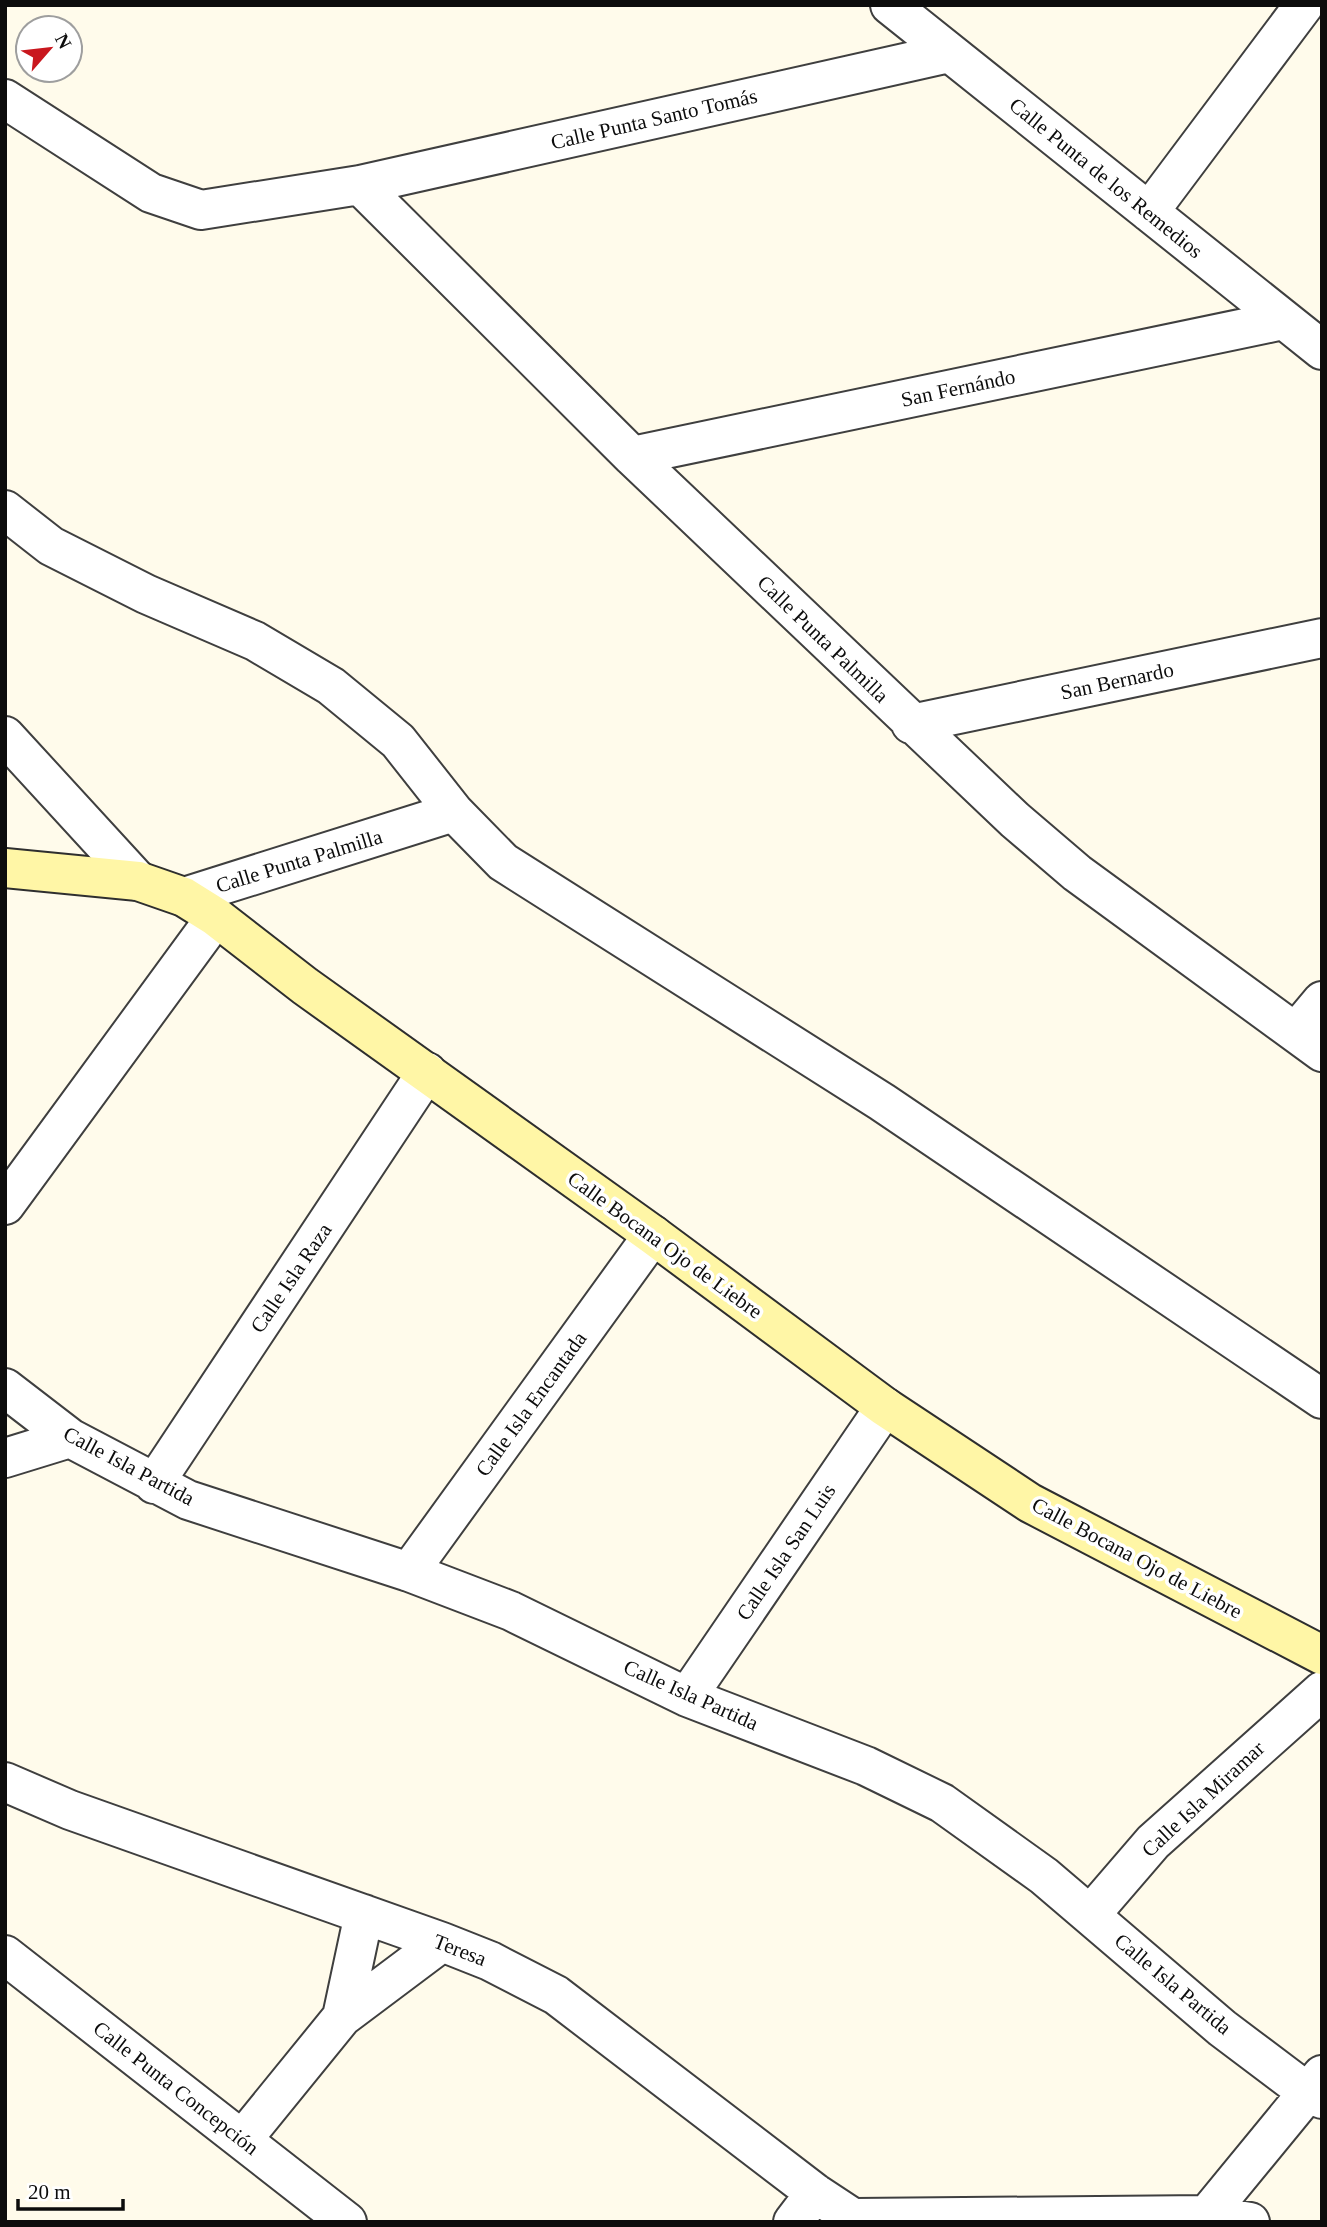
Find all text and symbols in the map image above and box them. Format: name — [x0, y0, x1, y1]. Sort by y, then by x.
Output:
north arrow — [14, 14, 84, 84]
text: N — [51, 30, 76, 52]
street label: Calle Punta Santo Tomás — [548, 84, 760, 154]
street label: Calle Punta de los Remedios — [1005, 93, 1207, 263]
street label: San Fernándo — [899, 364, 1017, 412]
street label: Calle Punta Palmilla — [753, 570, 894, 708]
street label: San Bernardo — [1058, 657, 1176, 705]
street label: Calle Punta Palmilla — [213, 824, 386, 898]
street label: Calle Bocana Ojo de Liebre — [563, 1166, 767, 1324]
street label: Calle Isla Raza — [246, 1218, 337, 1337]
street label: Calle Isla Encantada — [471, 1327, 592, 1481]
street label: Calle Isla Partida — [60, 1421, 199, 1511]
street label: Calle Isla San Luis — [732, 1479, 840, 1625]
street label: Calle Bocana Ojo de Liebre — [1028, 1492, 1246, 1624]
street label: Calle Isla Partida — [620, 1655, 763, 1736]
street label: Calle Isla Miramar — [1137, 1736, 1269, 1862]
street label: Calle Isla Partida — [1110, 1928, 1237, 2040]
street label: Teresa — [430, 1929, 490, 1971]
street label: Calle Punta Concepción — [89, 2016, 264, 2160]
scale bar — [18, 2168, 122, 2212]
text: 20 m — [28, 2180, 71, 2204]

